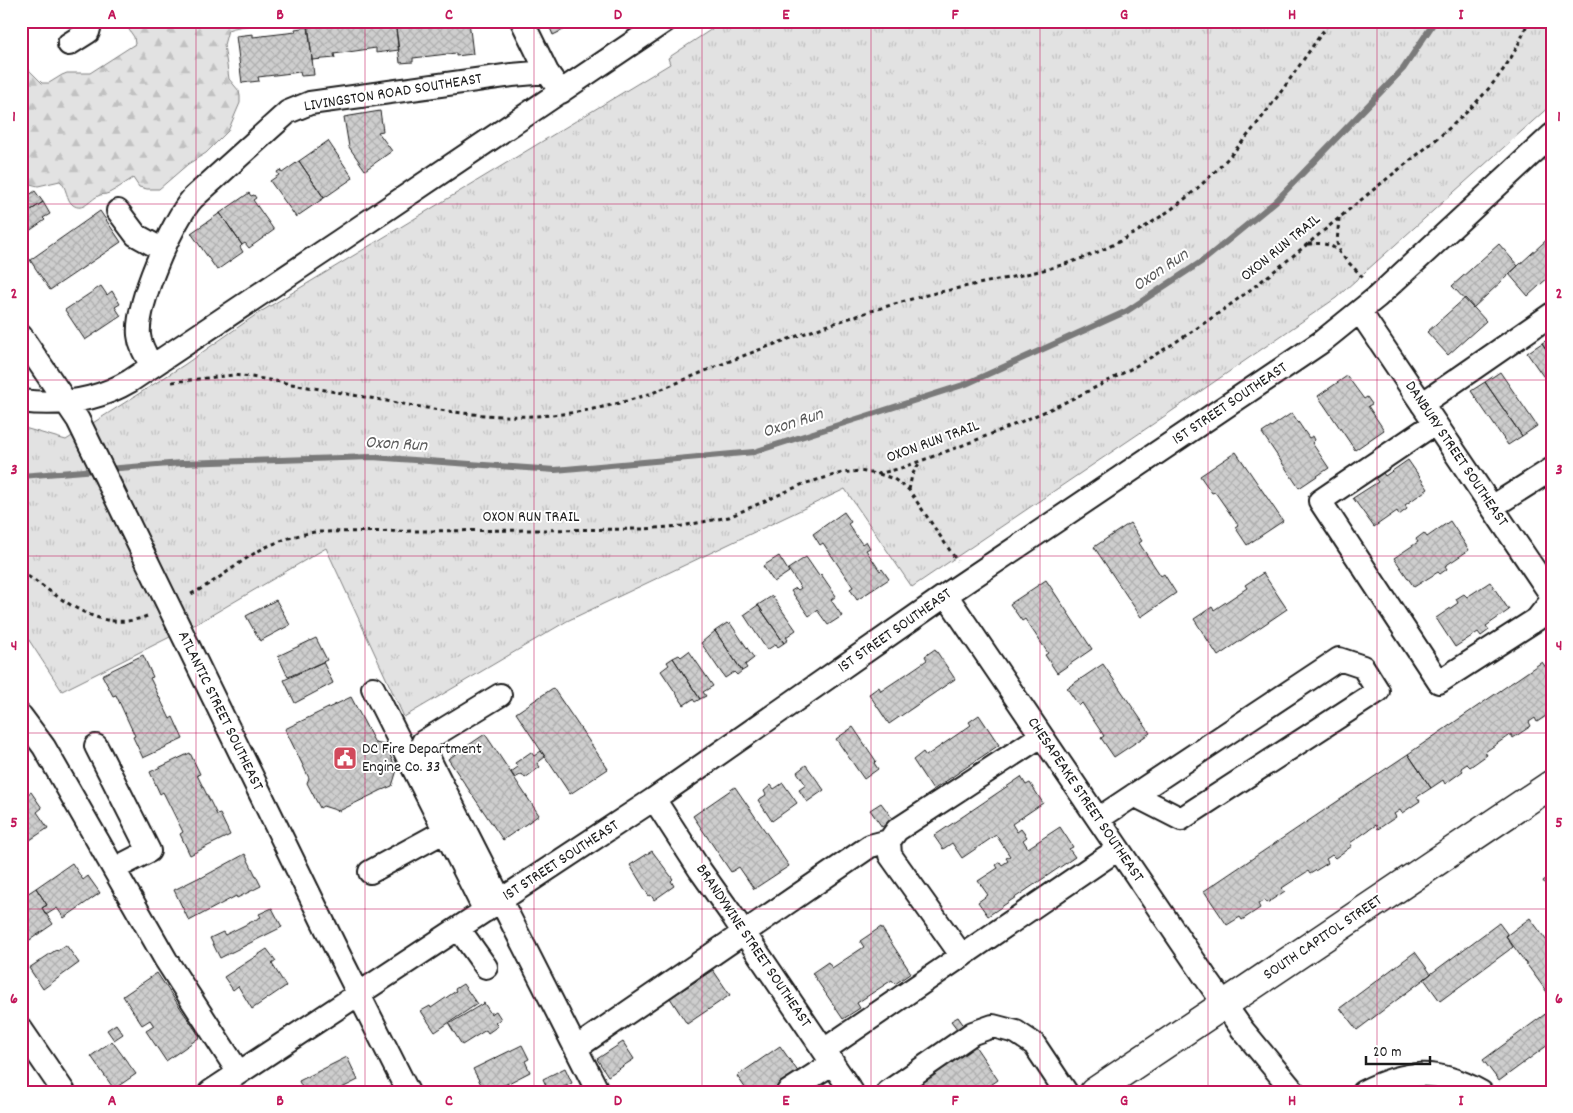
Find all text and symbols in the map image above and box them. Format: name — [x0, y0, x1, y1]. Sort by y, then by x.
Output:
text: A — [108, 4, 117, 27]
text: B — [276, 4, 284, 27]
text: C — [445, 4, 453, 27]
text: D — [614, 4, 623, 27]
text: E — [782, 4, 790, 27]
text: F — [951, 4, 959, 27]
text: G — [1120, 4, 1128, 27]
text: H — [1288, 4, 1296, 27]
text: I — [1459, 4, 1465, 27]
street label: LIVINGSTON ROAD SOUTHEAST — [302, 67, 484, 118]
text: 1 — [12, 106, 16, 129]
text: 1 — [1557, 106, 1561, 129]
street label: OXON RUN TRAIL — [1236, 208, 1326, 287]
water label: Oxon Run — [1128, 243, 1194, 299]
text: 2 — [11, 283, 18, 306]
text: 2 — [1556, 283, 1563, 306]
street label: 1ST STREET SOUTHEAST — [1168, 357, 1293, 451]
street label: DANBURY STREET SOUTHEAST — [1399, 377, 1514, 532]
water label: Oxon Run — [760, 402, 827, 446]
street label: OXON RUN TRAIL — [883, 414, 983, 469]
water label: Oxon Run — [364, 431, 428, 459]
text: 3 — [10, 459, 18, 482]
text: 3 — [1555, 459, 1563, 482]
street label: OXON RUN TRAIL — [482, 506, 580, 529]
street label: 1ST STREET SOUTHEAST — [833, 583, 957, 679]
street label: ATLANTIC STREET SOUTHEAST — [171, 627, 269, 795]
text: 4 — [11, 635, 17, 658]
text: 4 — [1556, 635, 1562, 658]
street label: CHESAPEAKE STREET SOUTHEAST — [1021, 713, 1149, 888]
place label: DC Fire Department Engine Co. 33 — [362, 738, 482, 779]
public building icon: DC Fire Department Engine Co. 33 — [332, 745, 358, 771]
text: 5 — [10, 812, 18, 835]
text: 5 — [1555, 812, 1563, 835]
street label: 1ST STREET SOUTHEAST — [498, 814, 624, 907]
street label: BRANDYWINE STREET SOUTHEAST — [690, 860, 817, 1033]
street label: SOUTH CAPITOL STREET — [1259, 889, 1388, 986]
text: 6 — [10, 988, 18, 1011]
text: 6 — [1555, 988, 1563, 1011]
scale bar — [1366, 1033, 1429, 1065]
text: 20 m — [1373, 1042, 1401, 1064]
text: A — [108, 1090, 117, 1113]
text: B — [276, 1090, 284, 1113]
text: C — [445, 1090, 453, 1113]
text: D — [614, 1090, 623, 1113]
text: E — [782, 1090, 790, 1113]
text: F — [951, 1090, 959, 1113]
text: G — [1120, 1090, 1128, 1113]
text: H — [1288, 1090, 1296, 1113]
text: I — [1459, 1090, 1465, 1113]

